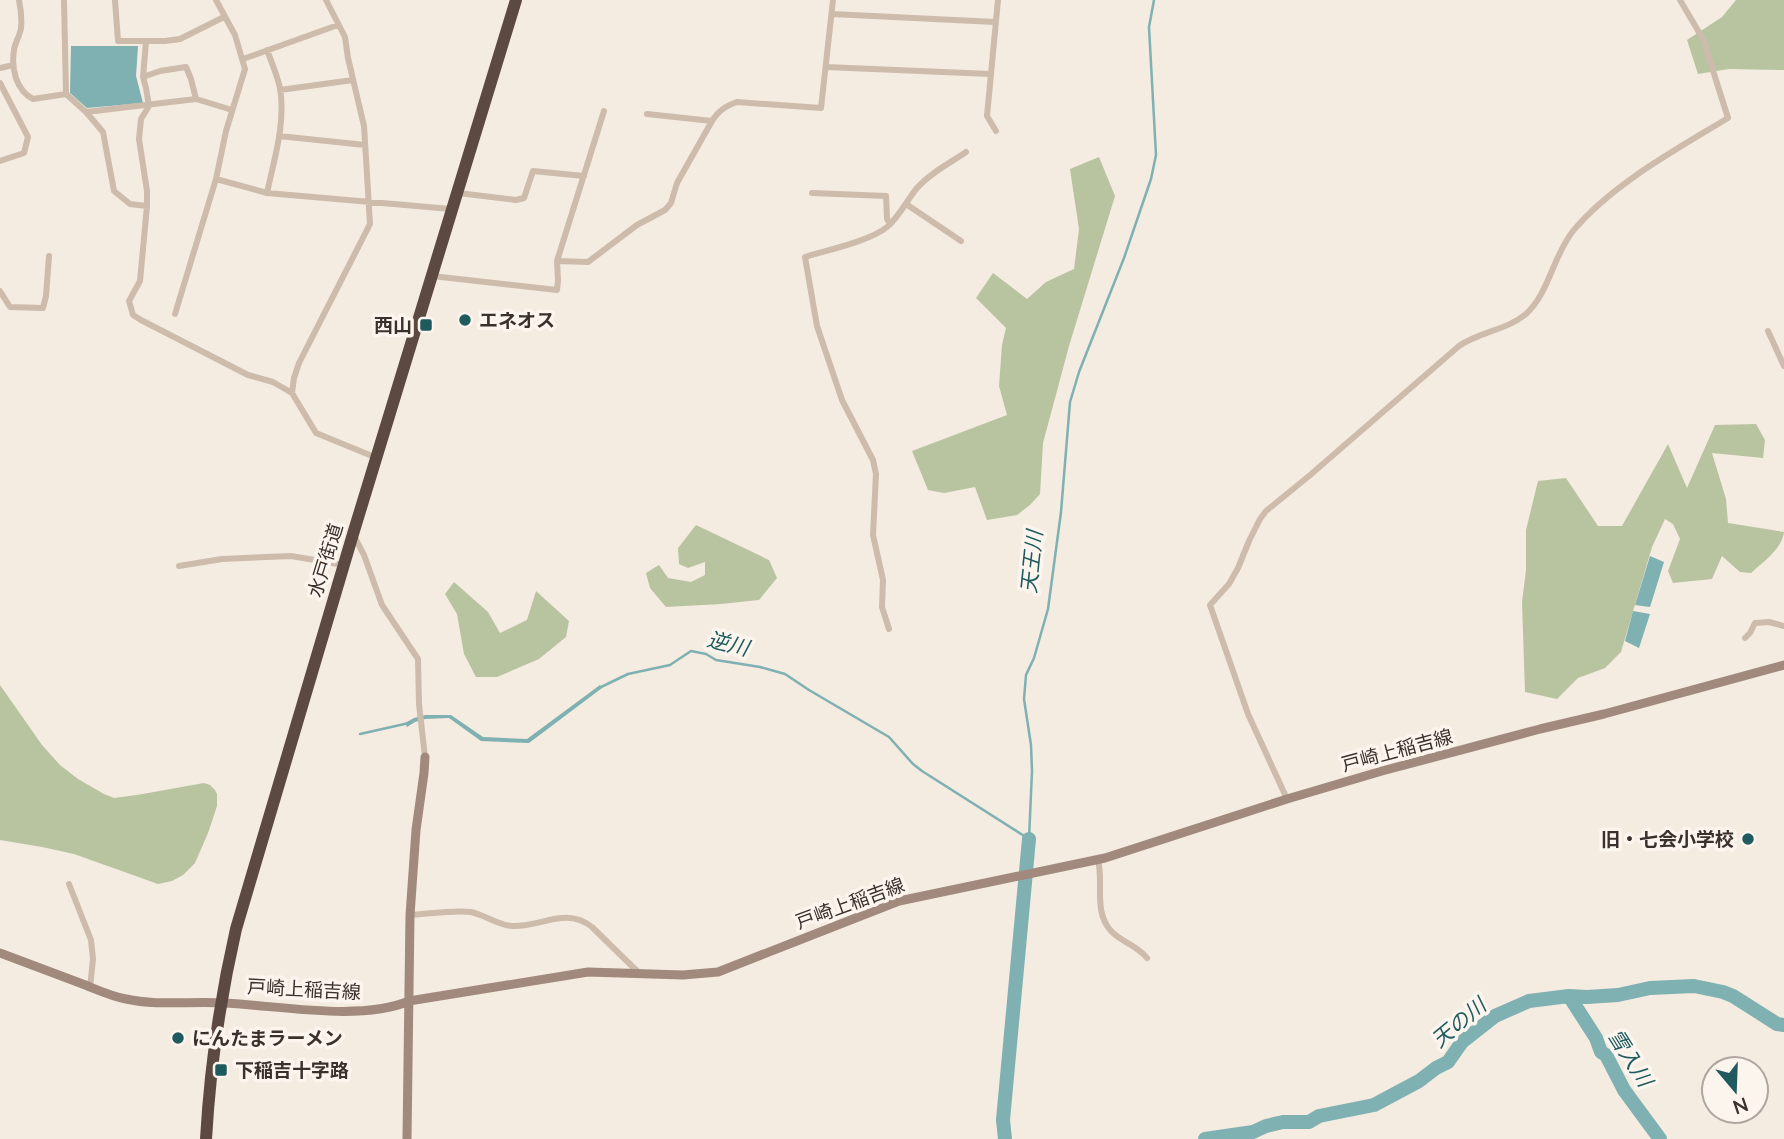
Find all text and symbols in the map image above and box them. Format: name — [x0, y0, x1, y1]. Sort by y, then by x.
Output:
place label: エネオス — [479, 308, 555, 331]
marker: エネオス — [457, 312, 473, 328]
place label: 西山 — [374, 313, 412, 336]
marker: 西山 — [418, 317, 434, 333]
street label: 水戸街道 — [302, 520, 347, 600]
water label: 天王川 — [1015, 527, 1046, 594]
water label: 逆川 — [705, 625, 754, 660]
street label: 戸崎上稲吉線 — [1339, 724, 1455, 775]
place label: 旧・七会小学校 — [1601, 827, 1734, 850]
marker: 旧・七会小学校 — [1740, 831, 1756, 847]
street label: 戸崎上稲吉線 — [792, 872, 907, 933]
street label: 戸崎上稲吉線 — [246, 974, 362, 1003]
water label: 天の川 — [1426, 991, 1492, 1052]
water label: 雪入川 — [1604, 1024, 1660, 1092]
place label: にんたまラーメン — [192, 1026, 343, 1049]
marker: にんたまラーメン — [170, 1030, 186, 1046]
north arrow — [1700, 1055, 1770, 1125]
place label: 下稲吉十字路 — [235, 1058, 349, 1081]
marker: 下稲吉十字路 — [213, 1062, 229, 1078]
text: N — [1730, 1093, 1751, 1120]

